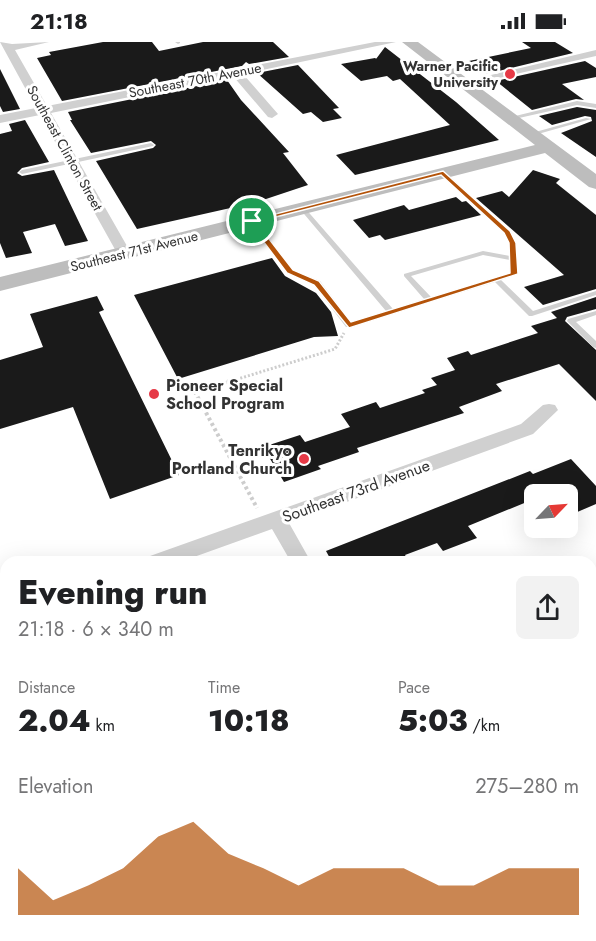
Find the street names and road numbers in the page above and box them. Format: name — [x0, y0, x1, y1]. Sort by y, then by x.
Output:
street label: Southeast 70th Avenue — [127, 57, 263, 103]
street label: Southeast Clinton Street — [22, 82, 108, 215]
street label: Southeast 71st Avenue — [68, 225, 200, 277]
street label: Southeast 73rd Avenue — [279, 454, 433, 528]

